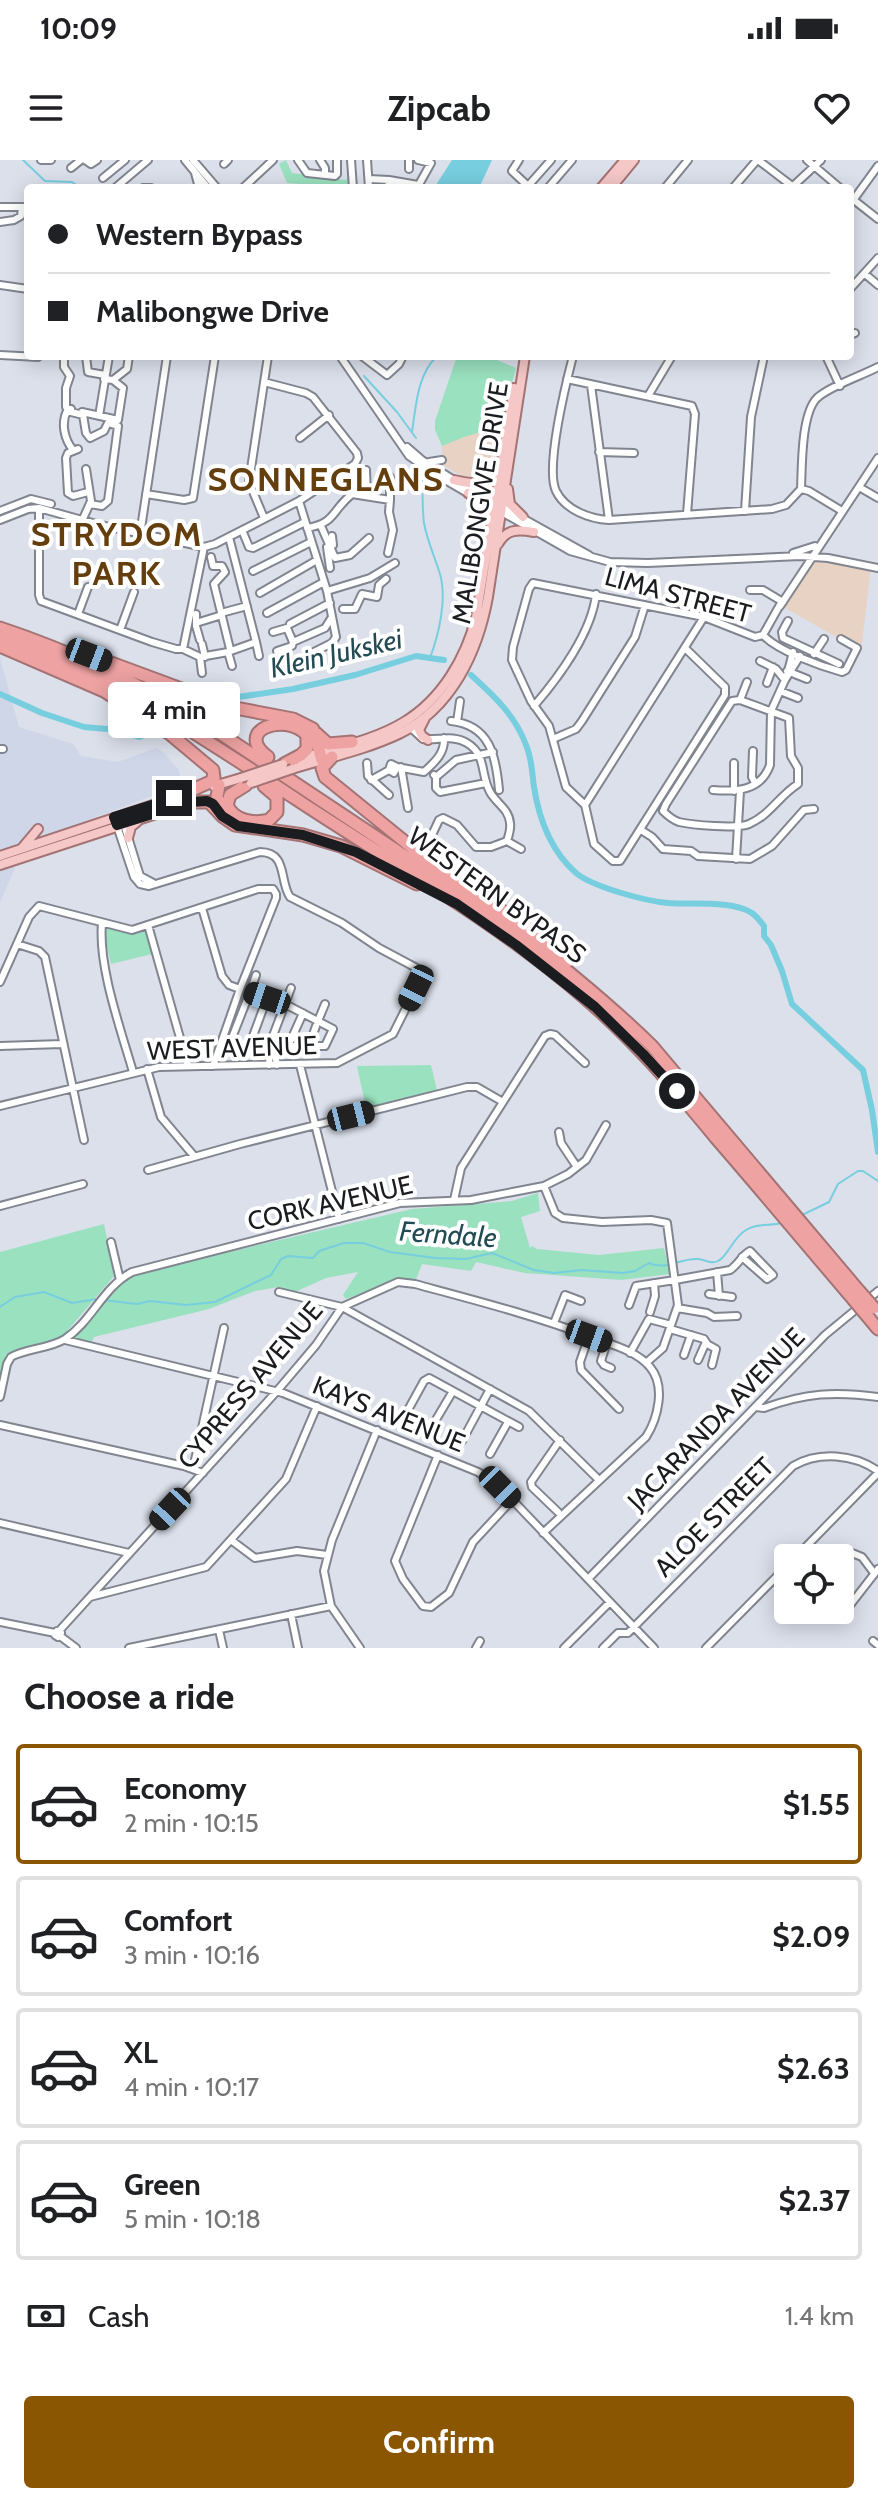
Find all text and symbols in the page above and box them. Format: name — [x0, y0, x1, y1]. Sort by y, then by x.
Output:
text: 10:09 — [40, 10, 117, 47]
icon: menu — [24, 86, 68, 130]
text: Zipcab — [387, 86, 491, 130]
icon: heart — [810, 86, 854, 130]
text: Western Bypass — [96, 216, 303, 253]
text: Malibongwe Drive — [96, 293, 329, 330]
street label: MALIBONGWE DRIVE — [445, 380, 515, 626]
district label: SONNEGLANS — [207, 458, 445, 500]
district label: STRYDOM PARK — [31, 513, 203, 594]
street label: LIMA STREET — [601, 560, 755, 630]
water label: Klein Jukskei — [266, 621, 406, 685]
car — [62, 635, 116, 675]
callout: 4 min — [108, 682, 240, 738]
text: 4 min — [141, 694, 207, 726]
route end — [156, 780, 192, 816]
street label: WESTERN BYPASS — [402, 820, 592, 970]
car — [395, 961, 437, 1015]
car — [240, 979, 294, 1017]
street label: WEST AVENUE — [146, 1029, 318, 1067]
route start — [659, 1073, 695, 1109]
car — [325, 1099, 377, 1133]
street label: CORK AVENUE — [244, 1168, 416, 1238]
water label: Ferndale — [398, 1214, 498, 1254]
street label: CYPRESS AVENUE — [171, 1295, 329, 1475]
car — [562, 1317, 616, 1355]
street label: JACARANDA AVENUE — [620, 1321, 811, 1518]
street label: KAYS AVENUE — [308, 1369, 470, 1459]
street label: ALOE STREET — [647, 1450, 781, 1584]
car — [475, 1462, 525, 1512]
car — [145, 1483, 195, 1535]
map controls — [774, 1544, 854, 1624]
button: locate — [774, 1544, 854, 1624]
text: Choose a ride — [24, 1674, 234, 1718]
icon: car — [28, 1768, 100, 1840]
text: Economy — [124, 1770, 247, 1807]
text: $1.55 — [783, 1786, 850, 1823]
text: 2 min · 10:15 — [124, 1807, 259, 1839]
icon: car — [28, 1900, 100, 1972]
text: Comfort — [124, 1902, 232, 1939]
text: $2.09 — [772, 1918, 850, 1955]
text: 3 min · 10:16 — [124, 1939, 260, 1971]
icon: car — [28, 2032, 100, 2104]
text: XL — [124, 2034, 158, 2071]
text: $2.63 — [777, 2050, 850, 2087]
text: 4 min · 10:17 — [124, 2071, 259, 2103]
icon: car — [28, 2164, 100, 2236]
text: Green — [124, 2166, 201, 2203]
text: $2.37 — [779, 2182, 850, 2219]
text: 5 min · 10:18 — [124, 2203, 261, 2235]
icon: cash — [24, 2294, 68, 2338]
text: Cash — [88, 2298, 150, 2335]
text: 1.4 km — [785, 2300, 854, 2332]
button: Confirm — [24, 2396, 854, 2488]

